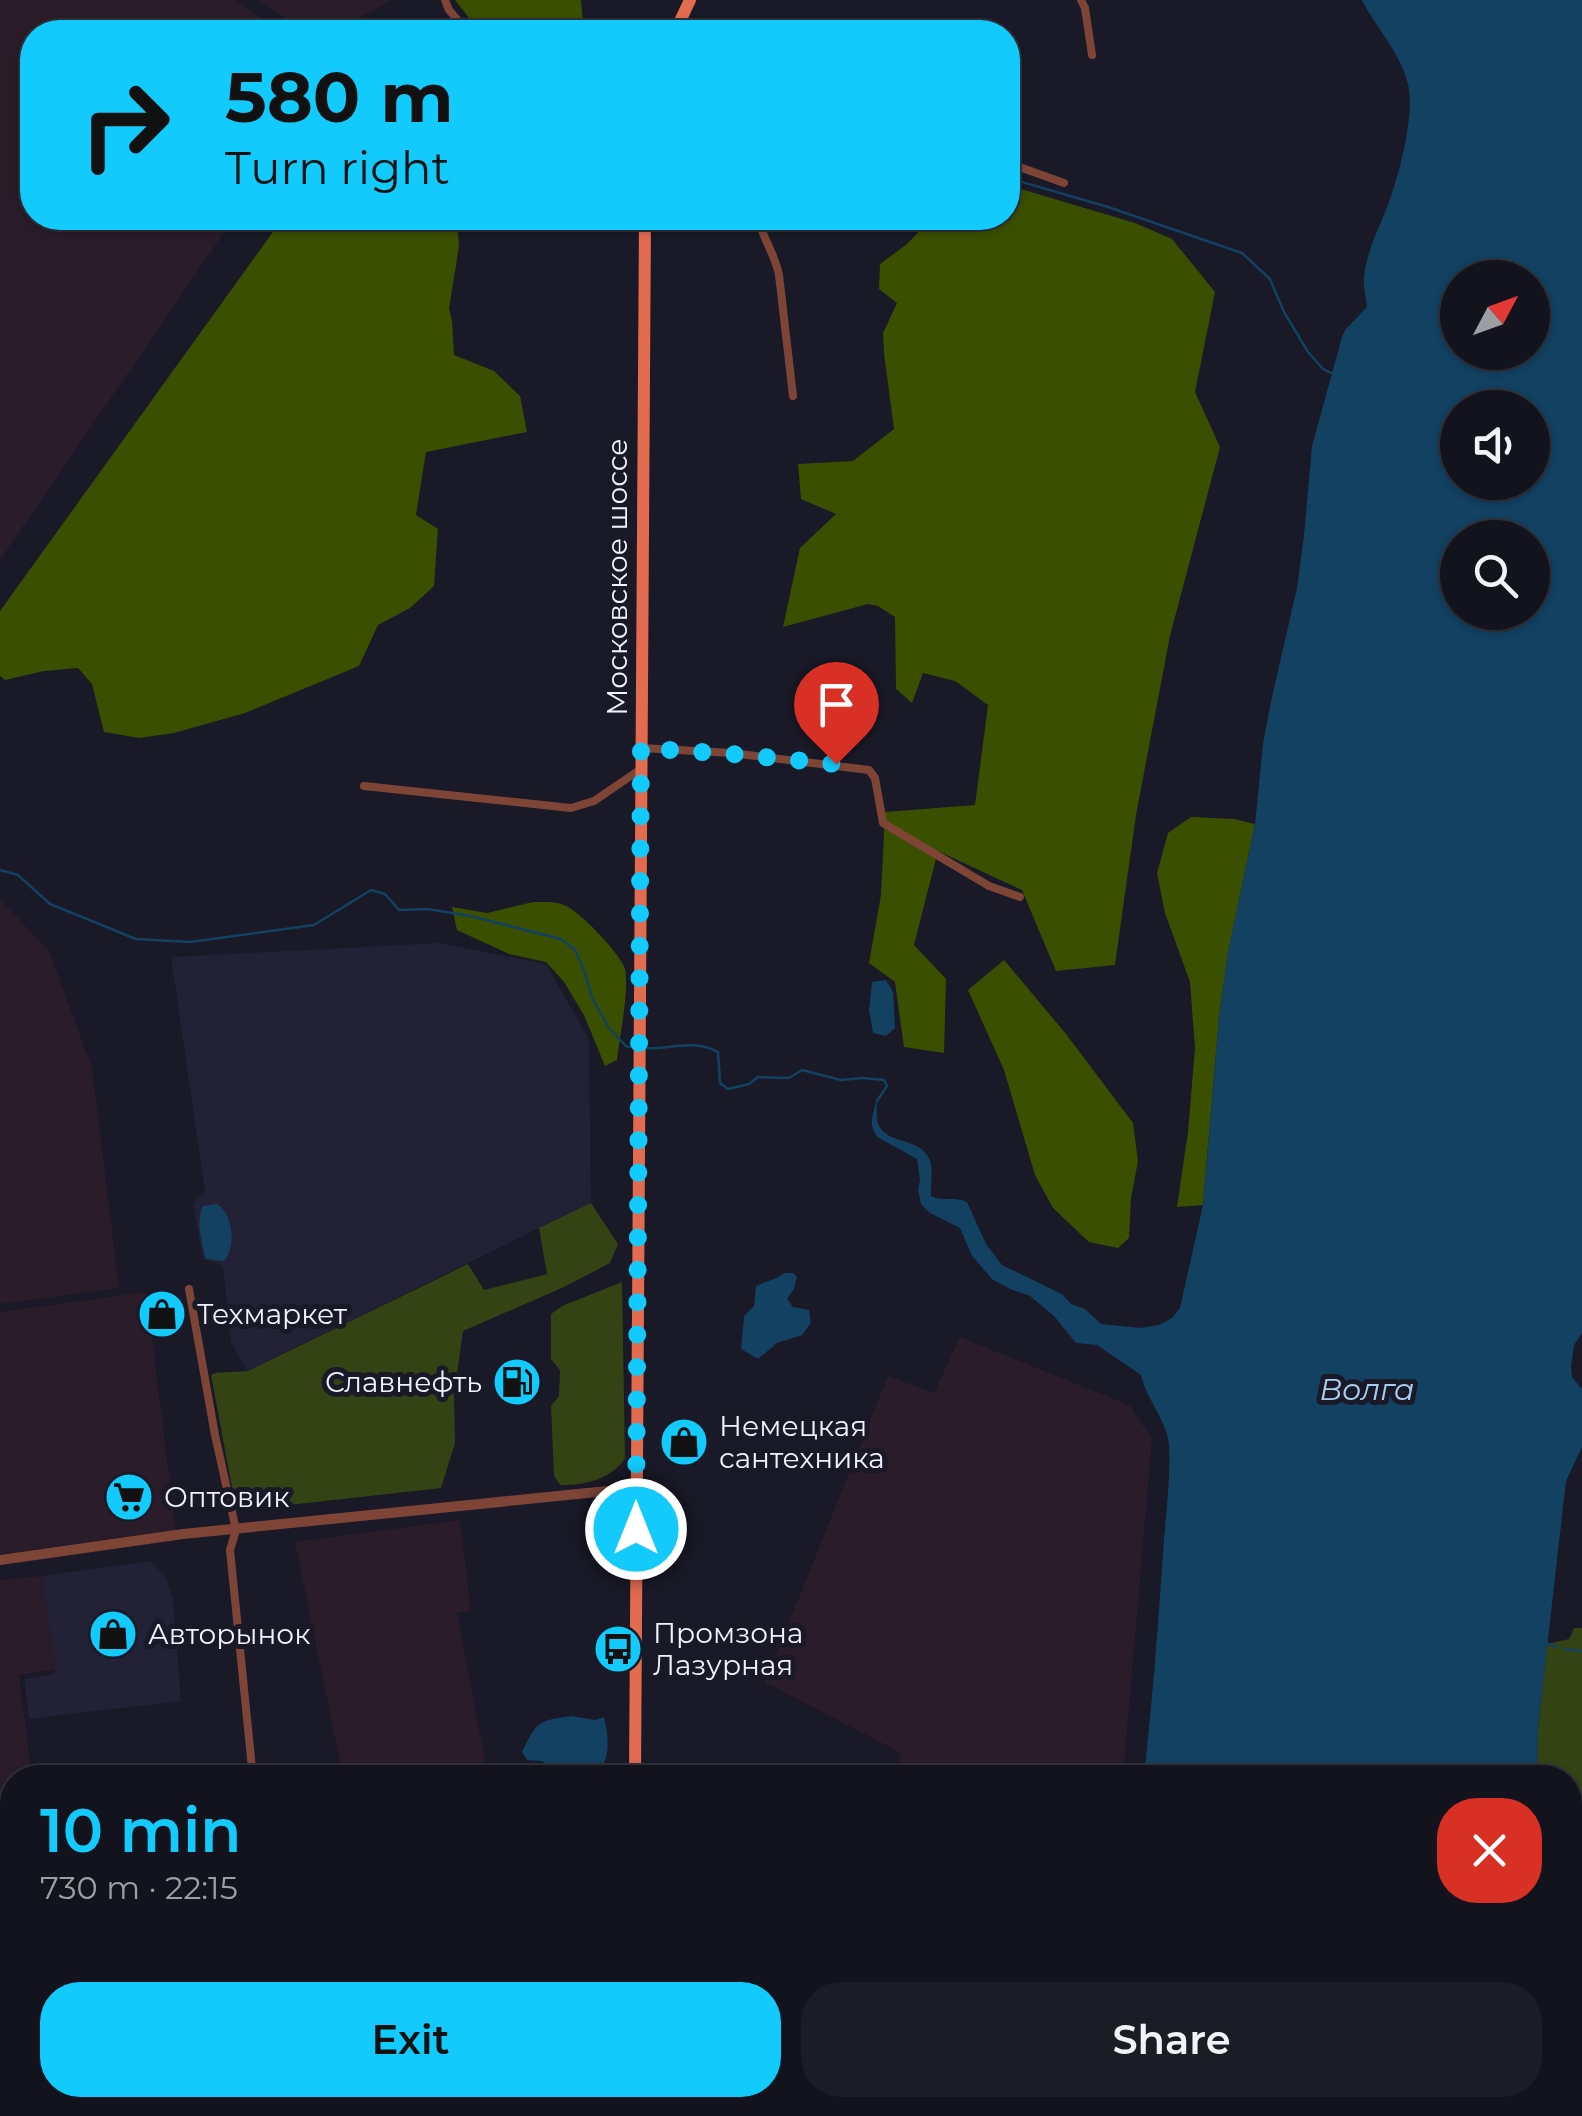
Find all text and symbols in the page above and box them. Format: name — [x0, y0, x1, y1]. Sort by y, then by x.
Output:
text: 580 m — [225, 54, 454, 140]
icon: right — [60, 60, 190, 190]
text: Turn right — [225, 140, 450, 195]
north arrow — [1440, 260, 1550, 370]
map controls — [1440, 260, 1550, 630]
button: sound — [1440, 390, 1550, 500]
street label: Московское шоссе — [600, 438, 634, 716]
button: search — [1440, 520, 1550, 630]
pin — [794, 662, 879, 765]
icon: arrive — [809, 677, 864, 732]
shop icon: Техмаркет — [136, 1288, 188, 1340]
place label: Техмаркет — [197, 1297, 348, 1331]
fuel station icon: Славнефть — [491, 1356, 543, 1408]
place label: Славнефть — [325, 1365, 482, 1399]
water label: Волга — [1320, 1371, 1415, 1408]
place label: Немецкая сантехника — [719, 1409, 885, 1475]
shop icon: Немецкая сантехника — [658, 1416, 710, 1468]
supermarket icon: Оптовик — [103, 1471, 155, 1523]
position arrow — [584, 1477, 688, 1581]
place label: Оптовик — [164, 1480, 290, 1514]
shop icon: Авторынок — [87, 1608, 139, 1660]
place label: Промзона Лазурная — [653, 1616, 803, 1682]
place label: Авторынок — [148, 1617, 310, 1651]
bus stop icon: Промзона Лазурная — [592, 1623, 644, 1675]
text: 10 min — [40, 1794, 241, 1867]
button: close — [1437, 1798, 1542, 1903]
text: 730 m · 22:15 — [40, 1868, 238, 1907]
button: Exit — [40, 1982, 781, 2097]
button: Share — [801, 1982, 1542, 2097]

